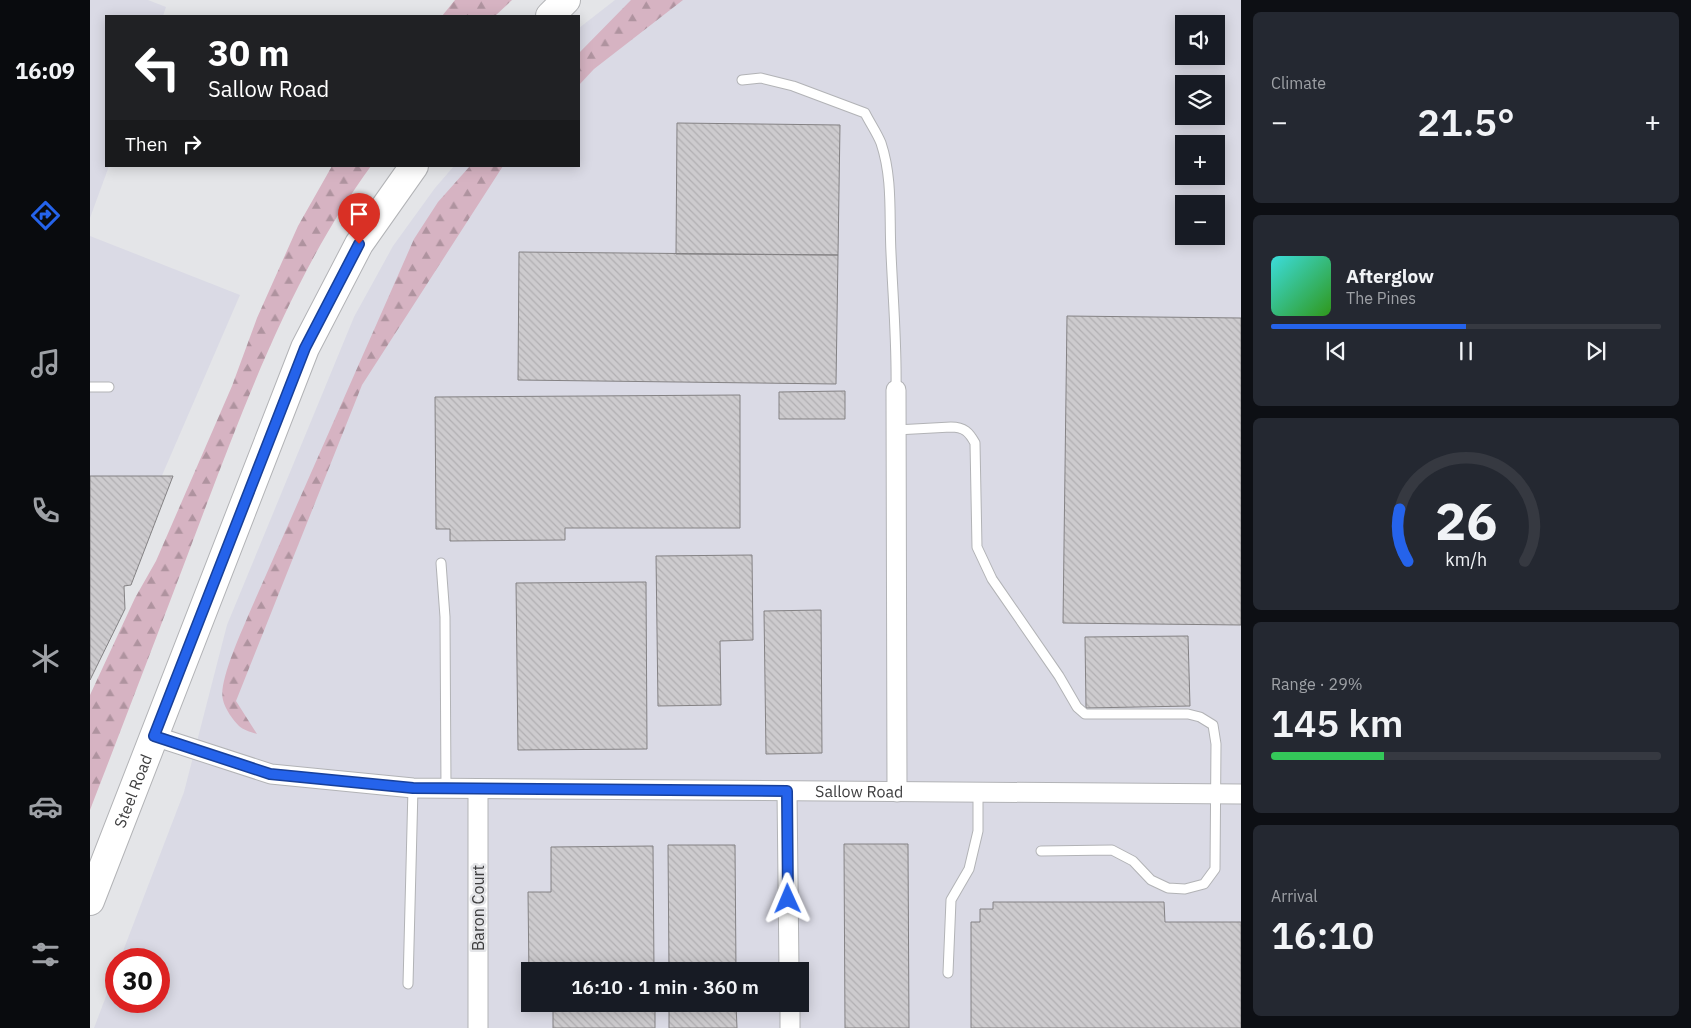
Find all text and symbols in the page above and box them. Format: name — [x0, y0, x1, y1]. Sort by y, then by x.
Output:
map controls — [1175, 15, 1225, 245]
button: sound — [1175, 15, 1225, 65]
text: 30 m — [208, 30, 290, 76]
icon: left — [125, 35, 190, 100]
text: 16:09 — [15, 56, 75, 85]
text: Climate — [1271, 73, 1326, 93]
text: Sallow Road — [208, 74, 329, 103]
button: layers — [1175, 75, 1225, 125]
text: 21.5° — [1417, 97, 1515, 146]
text: − — [1271, 103, 1288, 140]
text: + — [1644, 103, 1661, 140]
icon: right — [178, 130, 206, 158]
text: Then — [125, 132, 168, 156]
button: + — [1175, 135, 1225, 185]
pin — [338, 193, 380, 244]
button: − — [1175, 195, 1225, 245]
icon: directions — [28, 198, 63, 233]
icon: arrive — [345, 200, 373, 228]
text: Afterglow — [1346, 264, 1434, 288]
text: The Pines — [1346, 288, 1416, 308]
icon: previous — [1322, 337, 1350, 365]
icon: pause — [1452, 337, 1480, 365]
icon: next — [1582, 337, 1610, 365]
icon: music — [28, 346, 63, 381]
text: 26 — [1435, 487, 1497, 554]
icon: phone — [28, 493, 63, 528]
text: km/h — [1445, 548, 1487, 571]
icon: climate — [28, 641, 63, 676]
text: Range · 29% — [1271, 674, 1363, 694]
text: 145 km — [1271, 698, 1403, 747]
street label: Steel Road — [109, 751, 156, 831]
street label: Sallow Road — [815, 781, 903, 802]
icon: car — [28, 789, 63, 824]
street label: Baron Court — [468, 865, 488, 951]
position arrow — [761, 872, 813, 924]
text: Arrival — [1271, 886, 1318, 906]
text: 16:10 — [1271, 910, 1374, 959]
icon: filters — [28, 937, 63, 972]
speed limit sign: 30 — [105, 948, 170, 1013]
text: 16:10 · 1 min · 360 m — [571, 975, 759, 999]

